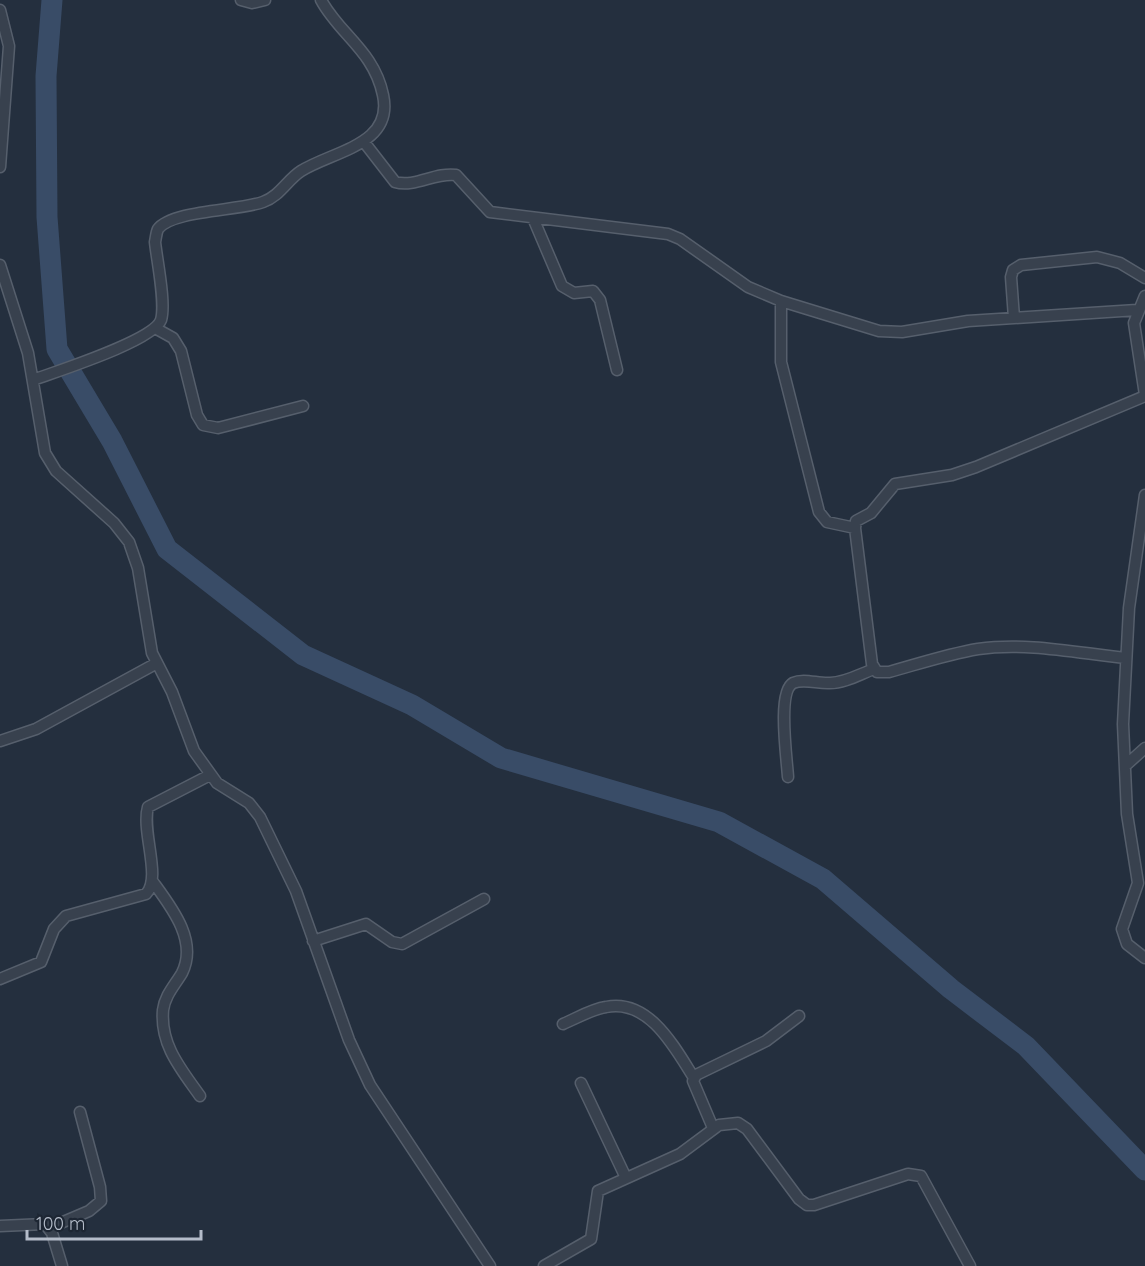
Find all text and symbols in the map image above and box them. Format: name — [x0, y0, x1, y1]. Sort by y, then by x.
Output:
scale bar — [27, 1203, 201, 1241]
text: 100 m — [36, 1212, 85, 1235]

